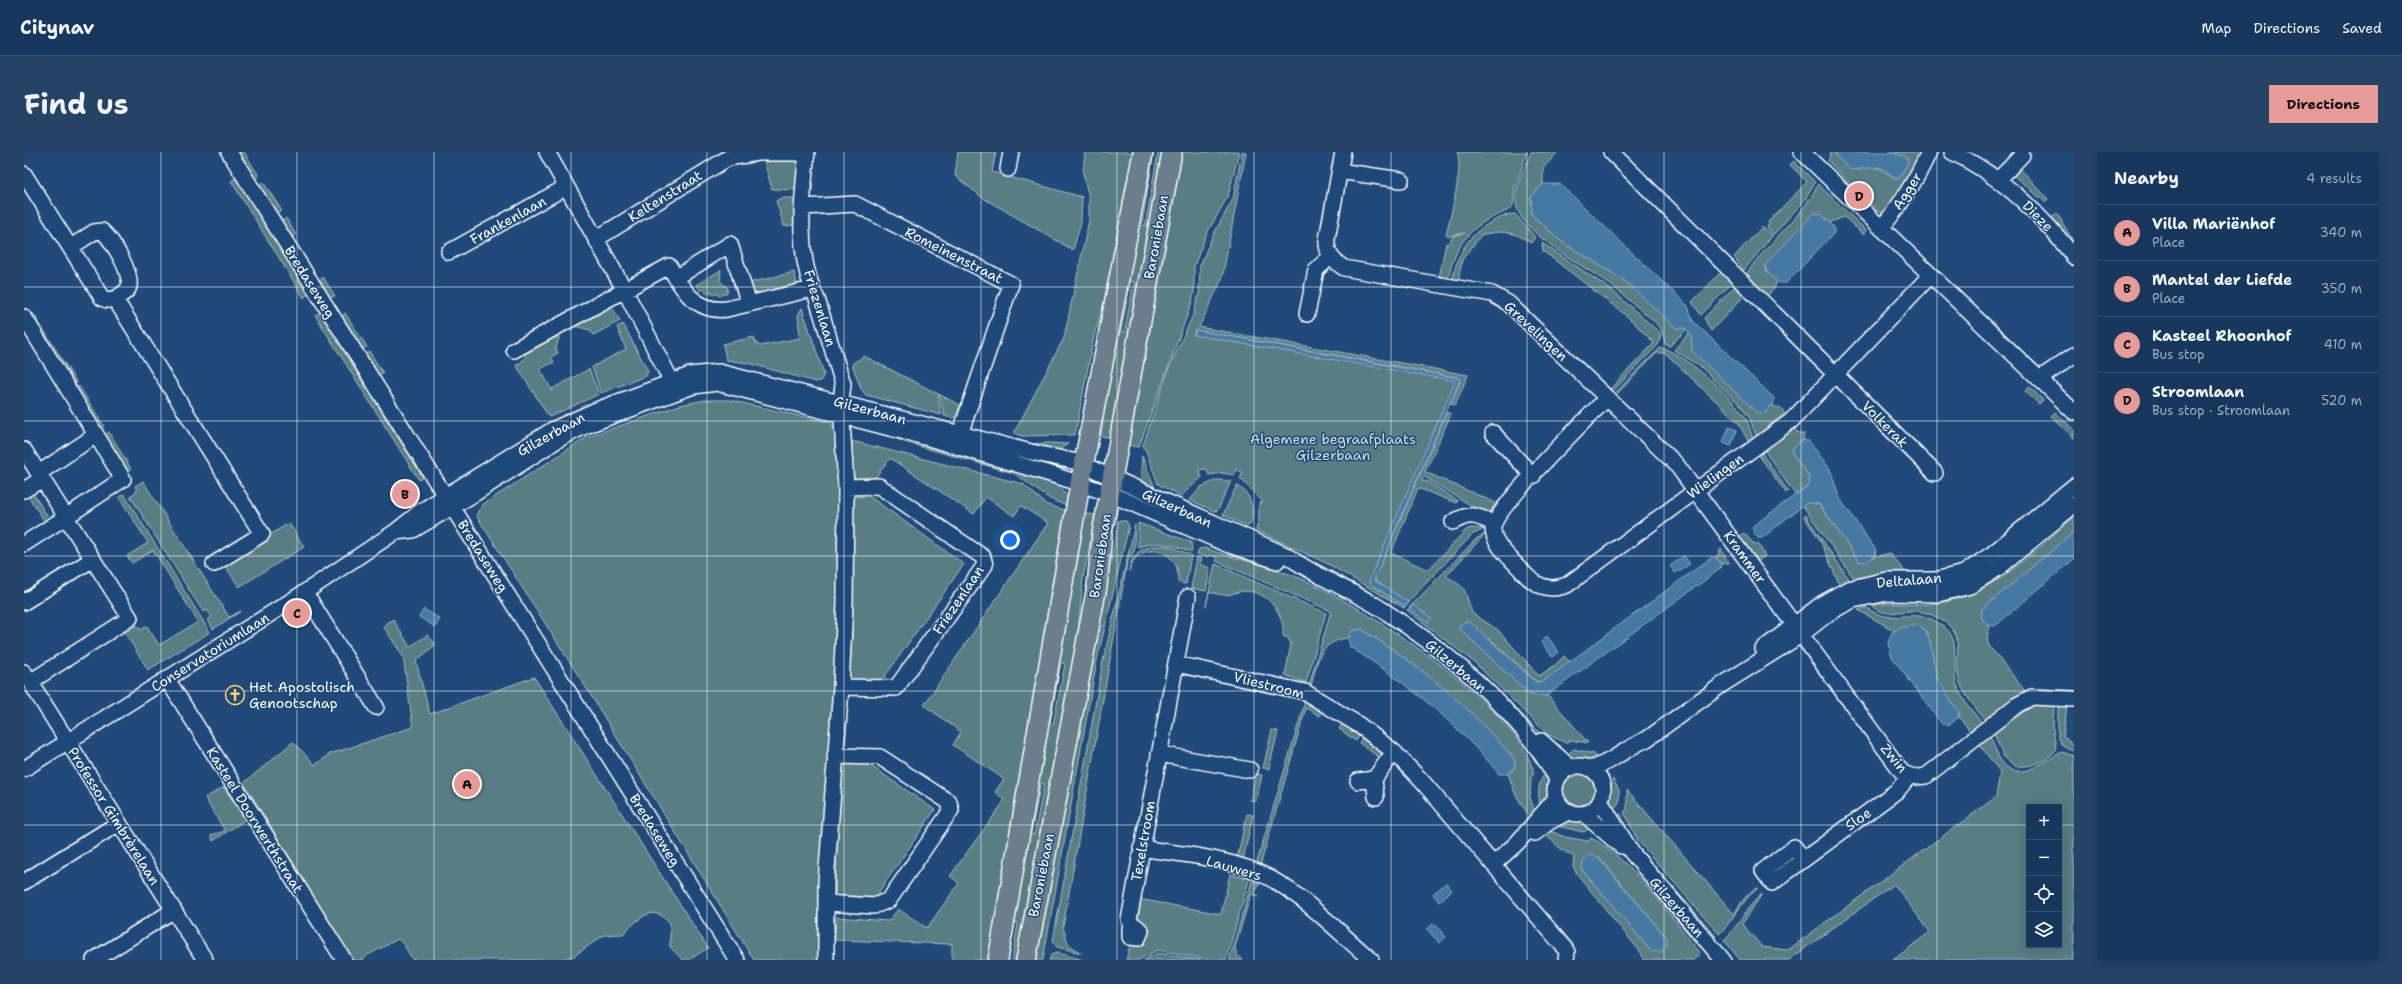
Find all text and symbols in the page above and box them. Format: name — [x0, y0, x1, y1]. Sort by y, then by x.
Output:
text: Citynav — [20, 15, 94, 40]
text: Map — [2202, 19, 2232, 37]
text: Directions — [2254, 19, 2320, 37]
text: Saved — [2342, 19, 2382, 37]
text: Find us — [24, 85, 129, 123]
button: Directions — [2269, 85, 2378, 123]
street label: Keltenstraat — [625, 166, 705, 226]
text: Nearby — [2114, 167, 2179, 189]
street label: Agger — [1888, 168, 1926, 213]
text: 4 results — [2306, 170, 2362, 187]
pin: D — [1846, 181, 1872, 211]
street label: Frankenlaan — [467, 192, 550, 248]
street label: Baroniebaan — [1140, 193, 1172, 280]
street label: Dieze — [2019, 197, 2057, 235]
text: Villa Mariënhof — [2152, 214, 2275, 234]
street label: Romeinenstraat — [902, 223, 1006, 287]
text: A — [2122, 224, 2132, 241]
text: 340 m — [2320, 224, 2362, 241]
text: Place — [2152, 234, 2185, 251]
street label: Bredaseweg — [281, 242, 339, 322]
street label: Friezenlaan — [800, 267, 840, 349]
text: Mantel der Liefde — [2152, 270, 2292, 290]
text: B — [2123, 280, 2131, 297]
text: 350 m — [2321, 280, 2362, 297]
text: Place — [2152, 290, 2185, 307]
street label: Grevelingen — [1500, 297, 1572, 365]
text: Kasteel Rhoonhof — [2152, 326, 2292, 346]
text: C — [2123, 336, 2131, 353]
text: 410 m — [2324, 336, 2362, 353]
text: Bus stop — [2152, 346, 2204, 363]
text: Stroomlaan — [2152, 382, 2244, 402]
street label: Gilzerbaan — [832, 392, 909, 428]
text: D — [2122, 392, 2132, 409]
text: 520 m — [2321, 392, 2362, 409]
street label: Volkerak — [1858, 397, 1912, 451]
text: Bus stop · Stroomlaan — [2152, 402, 2290, 419]
street label: Gilzerbaan — [514, 408, 588, 460]
park label: Algemene begraafplaats Gilzerbaan — [1250, 430, 1416, 464]
street label: Wielingen — [1683, 449, 1747, 503]
pin: B — [392, 479, 418, 509]
street label: Gilzerbaan — [1139, 485, 1215, 532]
street label: Baroniebaan — [1085, 512, 1115, 599]
street label: Bredaseweg — [454, 516, 512, 596]
street label: Krammer — [1720, 527, 1770, 587]
your location — [1000, 530, 1020, 550]
street label: Friezenlaan — [928, 562, 988, 638]
street label: Deltalaan — [1876, 568, 1943, 592]
pin: C — [284, 598, 310, 628]
street label: Conservatoriumlaan — [148, 608, 273, 696]
street label: Gilzerbaan — [1422, 635, 1491, 697]
street label: Vliestroom — [1232, 667, 1306, 703]
place label: Het Apostolisch Genootschap — [249, 678, 355, 712]
church icon: Het Apostolisch Genootschap — [224, 684, 246, 706]
street label: Zwin — [1877, 740, 1912, 777]
street label: Professor Gimbrèrelaan — [64, 744, 164, 889]
street label: Kasteel Doorwerthstraat — [203, 744, 307, 896]
pin: A — [454, 769, 480, 799]
street label: Bredaseweg — [626, 790, 684, 870]
street label: Texelstroom — [1127, 799, 1159, 883]
street label: Sloe — [1841, 803, 1875, 835]
map controls — [2026, 804, 2062, 948]
button: + — [2026, 804, 2062, 840]
street label: Baroniebaan — [1024, 831, 1058, 918]
button: − — [2026, 840, 2062, 876]
street label: Lauwers — [1204, 852, 1264, 884]
street label: Gilzerbaan — [1646, 873, 1709, 941]
button: locate — [2026, 876, 2062, 912]
button: layers — [2026, 912, 2062, 948]

